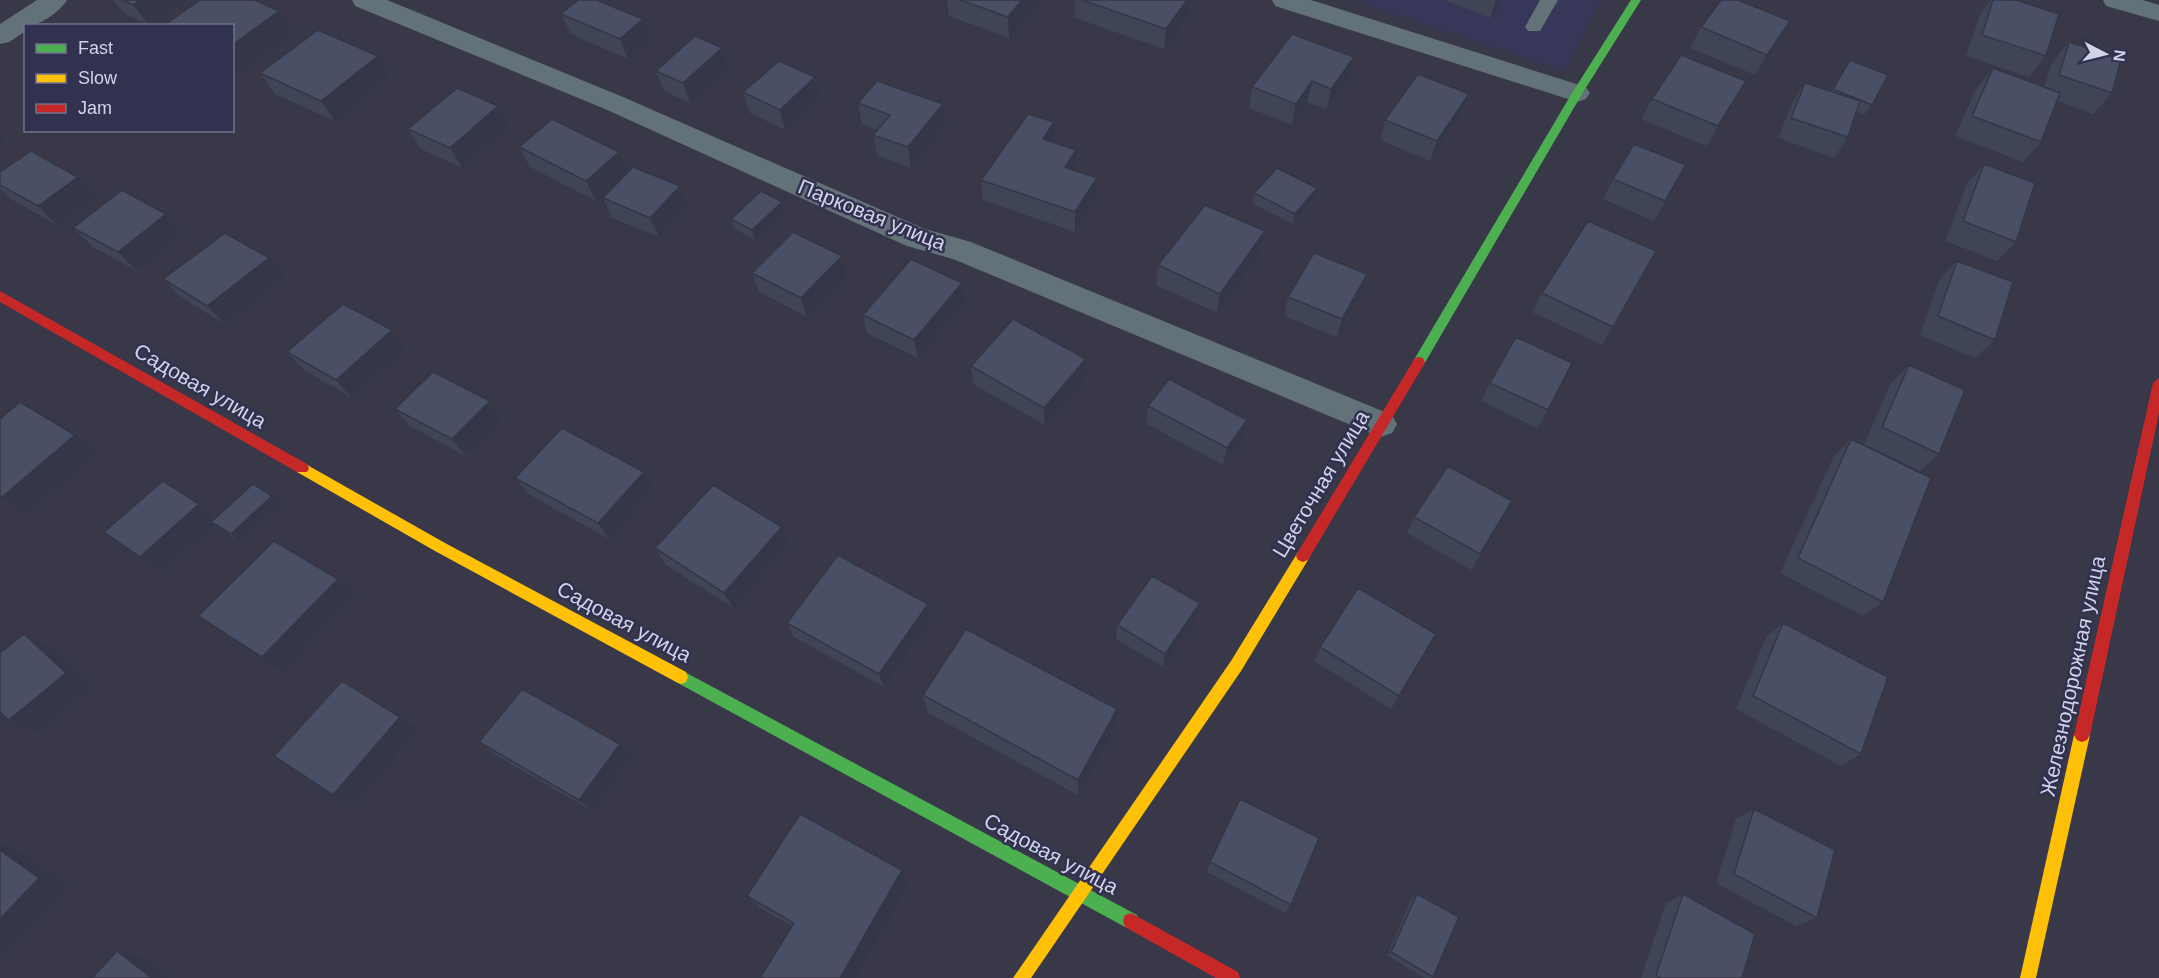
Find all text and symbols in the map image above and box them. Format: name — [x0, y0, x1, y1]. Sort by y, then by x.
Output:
legend — [24, 24, 234, 132]
north arrow — [2075, 24, 2135, 84]
text: Fast — [78, 38, 113, 58]
text: N — [2110, 49, 2129, 63]
text: Slow — [78, 68, 118, 88]
text: Jam — [78, 98, 112, 118]
street label: Парковая улица — [795, 174, 950, 255]
street label: Садовая улица — [130, 338, 271, 433]
street label: Цветочная улица — [1268, 406, 1374, 561]
street label: Железнодорожная улица — [2036, 553, 2109, 798]
street label: Садовая улица — [553, 577, 695, 667]
street label: Садовая улица — [980, 809, 1122, 899]

